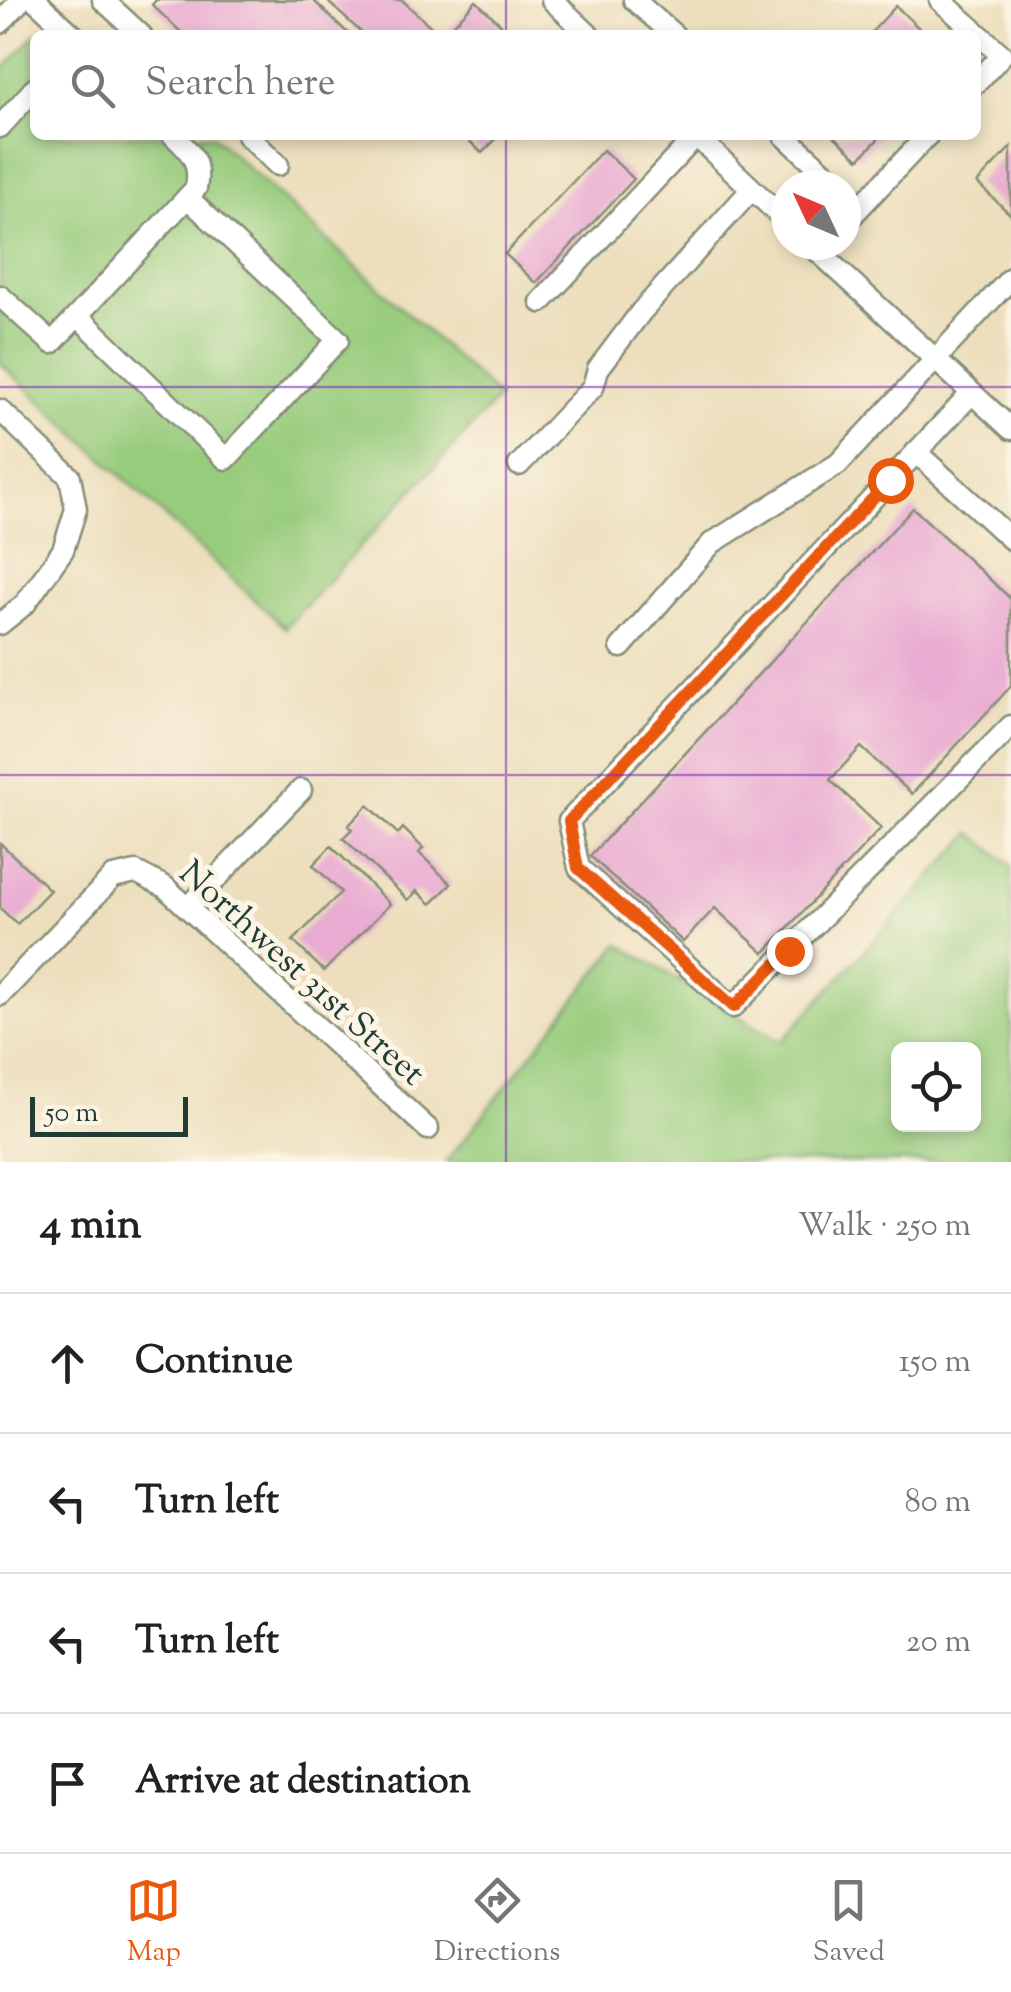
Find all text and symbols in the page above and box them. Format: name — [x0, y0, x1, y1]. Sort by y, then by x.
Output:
search box — [30, 30, 981, 140]
icon: search — [65, 58, 120, 113]
text: Search here — [145, 58, 336, 112]
north arrow — [771, 170, 861, 260]
route start — [868, 458, 914, 504]
street label: Northwest 31st Street — [166, 850, 435, 1099]
route end — [767, 929, 813, 975]
map controls — [891, 1042, 981, 1132]
button: locate — [891, 1042, 981, 1132]
scale bar — [30, 1092, 188, 1136]
text: 50 m — [45, 1094, 99, 1134]
text: 4 min — [40, 1197, 142, 1257]
text: Walk · 250 m — [798, 1204, 971, 1250]
icon: ahead — [40, 1336, 95, 1391]
text: Continue — [135, 1336, 293, 1390]
text: 150 m — [899, 1340, 971, 1386]
icon: left — [40, 1476, 95, 1531]
text: Turn left — [135, 1476, 279, 1530]
text: 80 m — [905, 1480, 971, 1526]
icon: left — [40, 1616, 95, 1671]
text: Turn left — [135, 1616, 279, 1670]
text: 20 m — [906, 1620, 971, 1666]
icon: arrive — [40, 1756, 95, 1811]
text: Arrive at destination — [135, 1756, 471, 1810]
tab: Map — [126, 1873, 181, 1973]
tab: Directions — [434, 1873, 560, 1973]
tab: Saved — [813, 1873, 885, 1973]

